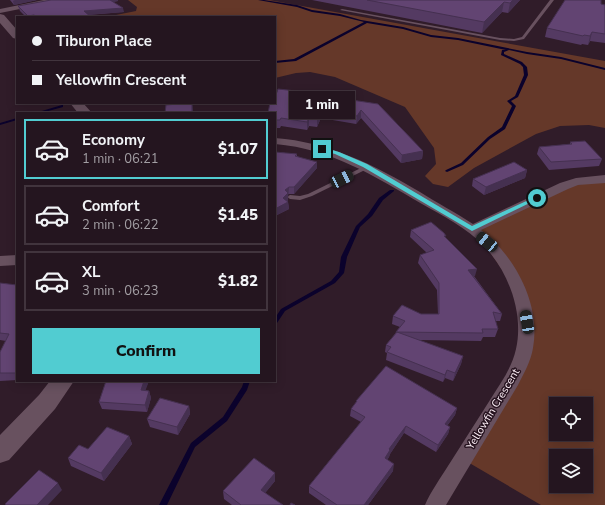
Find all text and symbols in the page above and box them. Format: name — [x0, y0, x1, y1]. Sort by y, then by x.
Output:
text: Tiburon Place — [56, 31, 152, 51]
text: Yellowfin Crescent — [56, 70, 186, 90]
callout: 1 min — [289, 91, 355, 119]
text: 1 min — [305, 96, 339, 114]
text: Economy — [82, 130, 145, 150]
icon: car — [34, 131, 70, 167]
text: $1.07 — [218, 139, 258, 159]
route end — [313, 140, 331, 158]
text: 1 min · 06:21 — [82, 150, 158, 168]
car — [329, 168, 355, 190]
route start — [528, 189, 546, 207]
text: Comfort — [82, 196, 139, 216]
icon: car — [34, 197, 70, 233]
text: $1.45 — [218, 205, 258, 225]
text: 2 min · 06:22 — [82, 216, 158, 234]
car — [474, 230, 500, 254]
text: XL — [82, 262, 101, 282]
icon: car — [34, 263, 70, 299]
text: $1.82 — [218, 271, 258, 291]
text: 3 min · 06:23 — [82, 282, 158, 300]
car — [519, 309, 535, 335]
button: Confirm — [32, 328, 260, 374]
street label: Yellowfin Crescent — [462, 366, 523, 453]
map controls — [549, 397, 593, 493]
button: locate — [549, 397, 593, 441]
button: layers — [549, 449, 593, 493]

